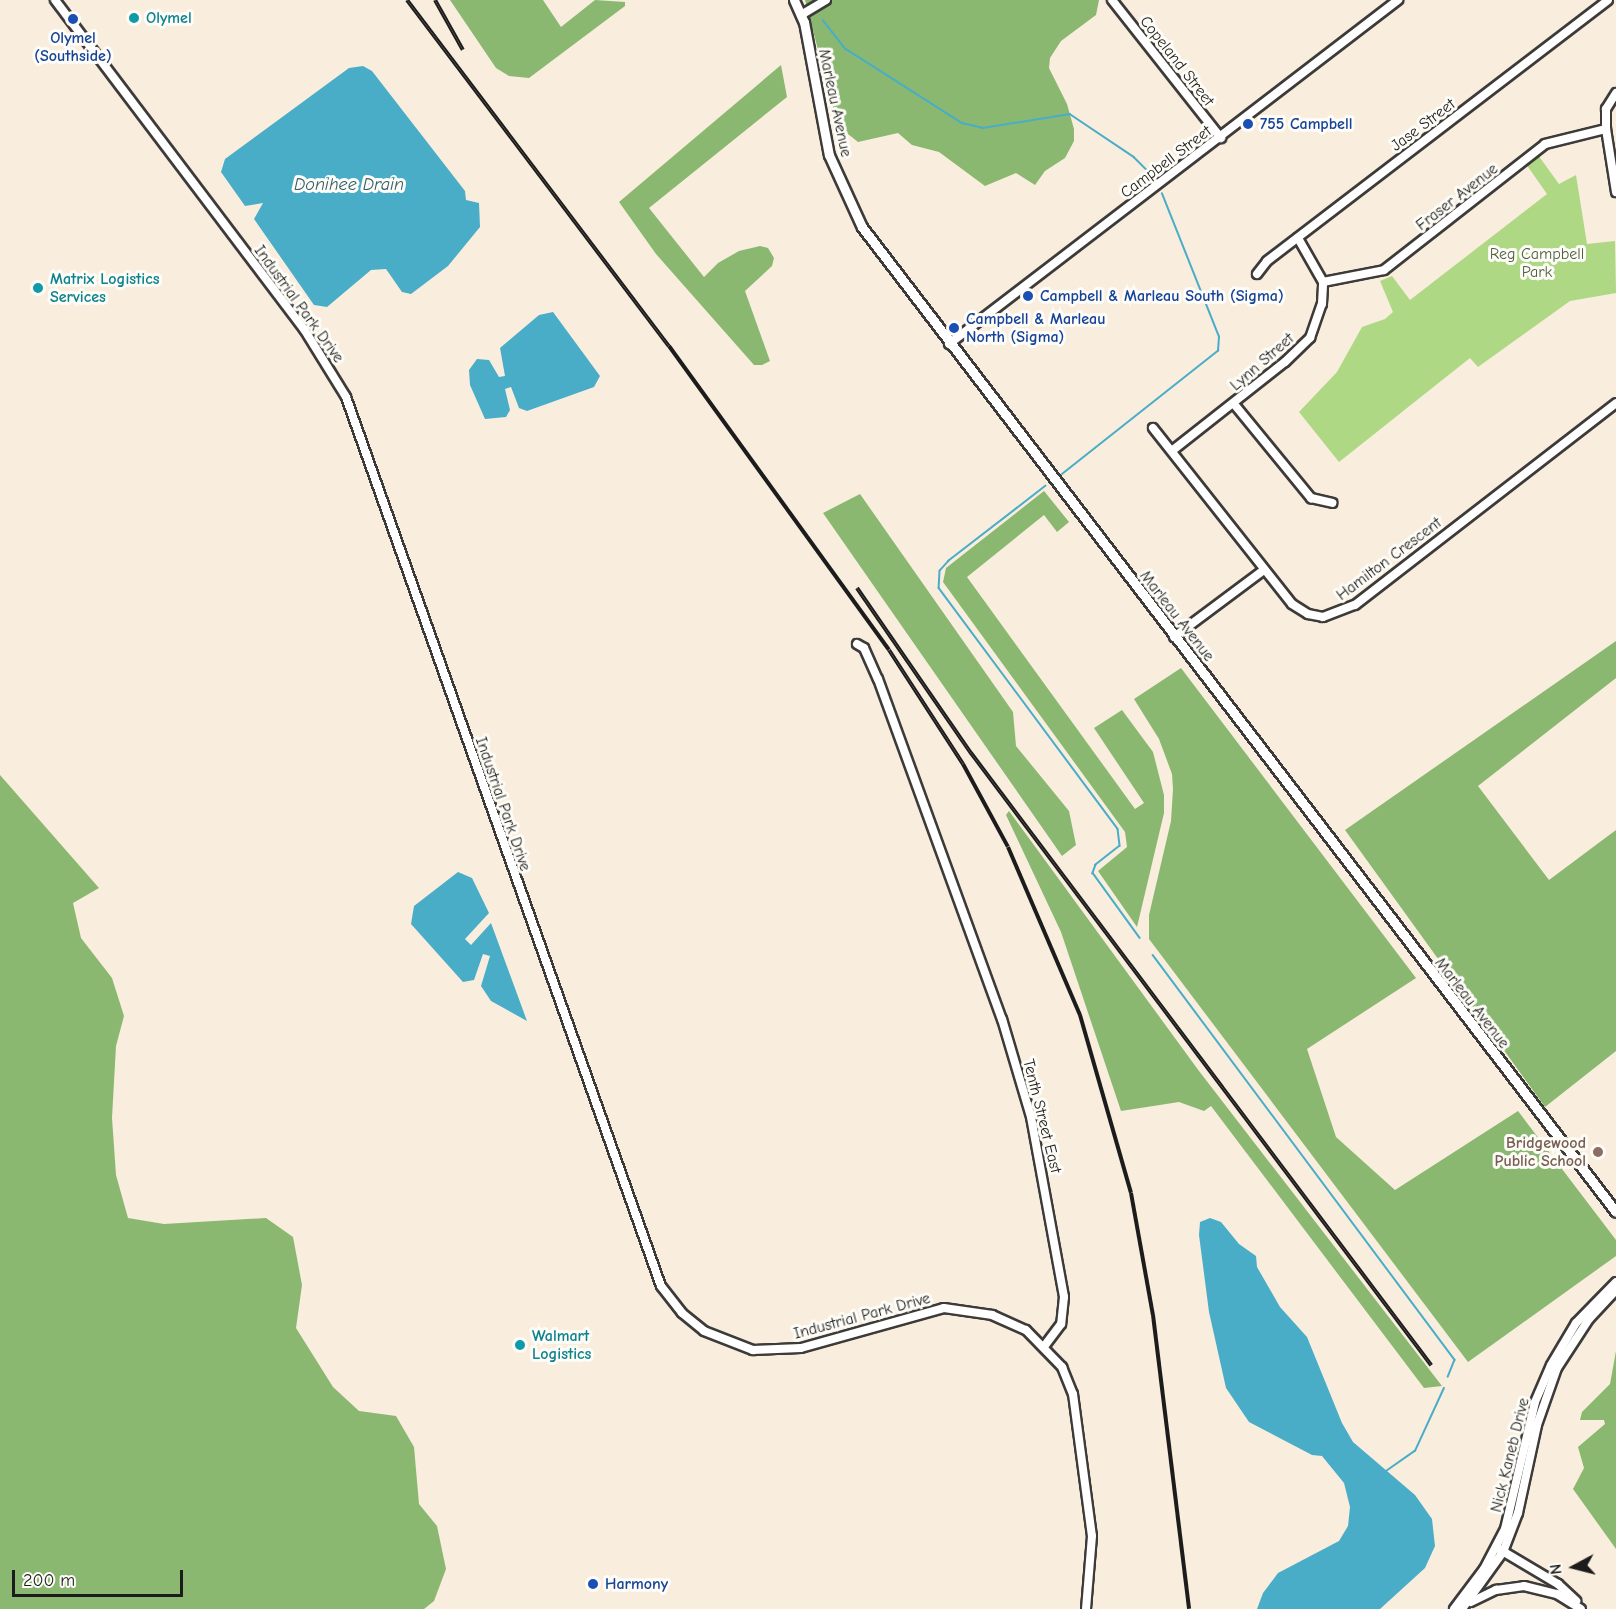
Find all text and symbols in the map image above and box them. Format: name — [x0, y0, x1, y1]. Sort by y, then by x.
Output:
place label: Olymel — [146, 8, 192, 28]
marker: Olymel — [127, 11, 141, 25]
marker: Olymel (Southside) — [66, 12, 80, 26]
street label: Copeland Street — [1136, 12, 1218, 110]
place label: Olymel (Southside) — [34, 28, 112, 66]
street label: Marleau Avenue — [814, 47, 856, 159]
street label: Jase Street — [1387, 95, 1459, 155]
place label: 755 Campbell — [1260, 114, 1353, 134]
marker: 755 Campbell — [1241, 117, 1255, 131]
street label: Campbell Street — [1117, 122, 1215, 202]
street label: Fraser Avenue — [1412, 159, 1502, 235]
water label: Donihee Drain — [294, 174, 404, 196]
street label: Industrial Park Drive — [250, 242, 348, 366]
park label: Reg Campbell Park — [1490, 244, 1584, 282]
place label: Matrix Logistics Services — [50, 269, 160, 307]
marker: Matrix Logistics Services — [31, 281, 45, 295]
place label: Campbell & Marleau South (Sigma) — [1040, 286, 1284, 306]
marker: Campbell & Marleau South (Sigma) — [1021, 289, 1035, 303]
place label: Campbell & Marleau North (Sigma) — [966, 309, 1106, 347]
marker: Campbell & Marleau North (Sigma) — [947, 321, 961, 335]
street label: Lynn Street — [1226, 329, 1298, 395]
street label: Hamilton Crescent — [1333, 513, 1445, 605]
street label: Marleau Avenue — [1136, 567, 1218, 665]
street label: Industrial Park Drive — [471, 734, 535, 874]
street label: Marleau Avenue — [1431, 954, 1513, 1052]
street label: Tenth Street East — [1019, 1057, 1065, 1175]
place label: Bridgewood Public School — [1495, 1133, 1586, 1171]
marker: Bridgewood Public School — [1591, 1145, 1605, 1159]
street label: Industrial Park Drive — [792, 1289, 932, 1343]
place label: Walmart Logistics — [532, 1326, 591, 1364]
marker: Walmart Logistics — [513, 1338, 527, 1352]
street label: Nick Kaneb Drive — [1486, 1396, 1534, 1514]
north arrow — [1544, 1537, 1604, 1597]
scale bar — [15, 1558, 186, 1596]
text: N — [1547, 1563, 1566, 1575]
text: 200 m — [23, 1570, 75, 1591]
place label: Harmony — [605, 1574, 668, 1594]
marker: Harmony — [586, 1577, 600, 1591]

